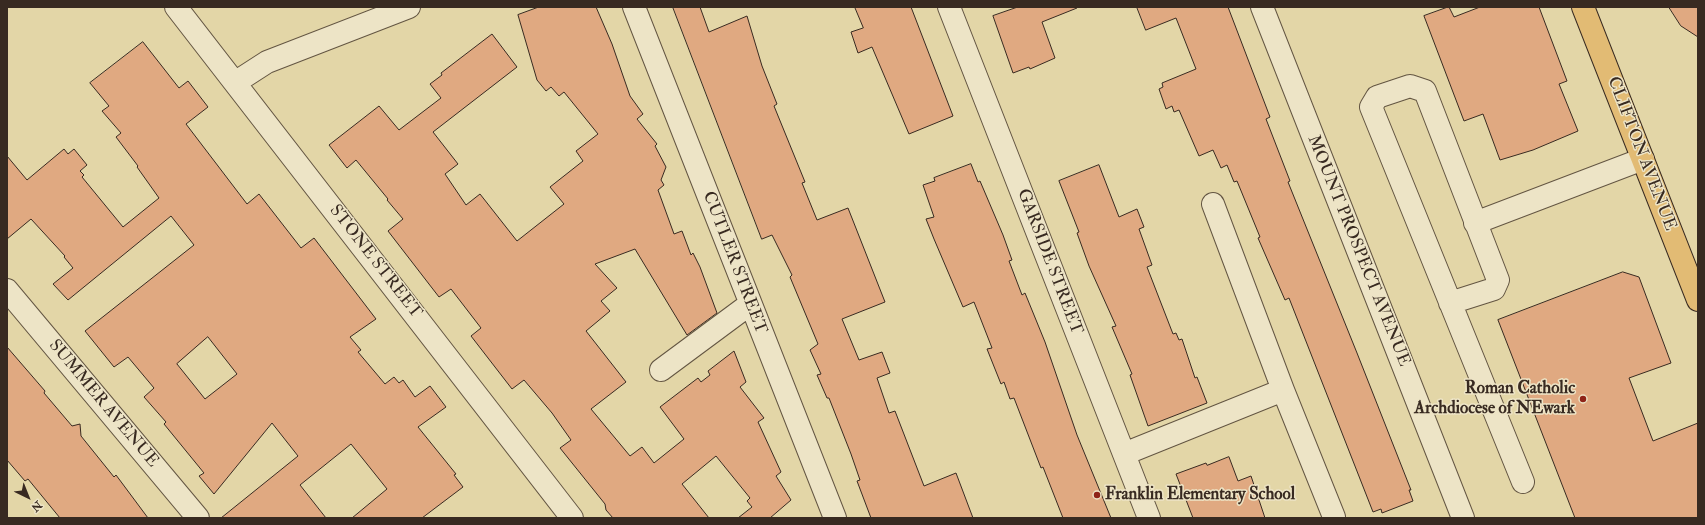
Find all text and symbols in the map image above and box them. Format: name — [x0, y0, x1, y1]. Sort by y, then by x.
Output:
street label: CLIFTON AVENUE — [1602, 74, 1680, 234]
street label: MOUNT PROSPECT AVENUE — [1302, 133, 1414, 369]
street label: GARSIDE STREET — [1012, 186, 1086, 338]
street label: CUTLER STREET — [697, 189, 771, 337]
street label: STONE STREET — [324, 201, 426, 323]
street label: SUMMER AVENUE — [44, 336, 162, 472]
place label: Roman Catholic Archdiocese of NEwark — [1414, 379, 1575, 419]
marker: Roman Catholic Archdiocese of NEwark — [1578, 394, 1588, 404]
north arrow — [8, 477, 48, 517]
place label: Franklin Elementary School — [1105, 485, 1295, 505]
marker: Franklin Elementary School — [1092, 490, 1102, 500]
text: N — [28, 498, 45, 514]

